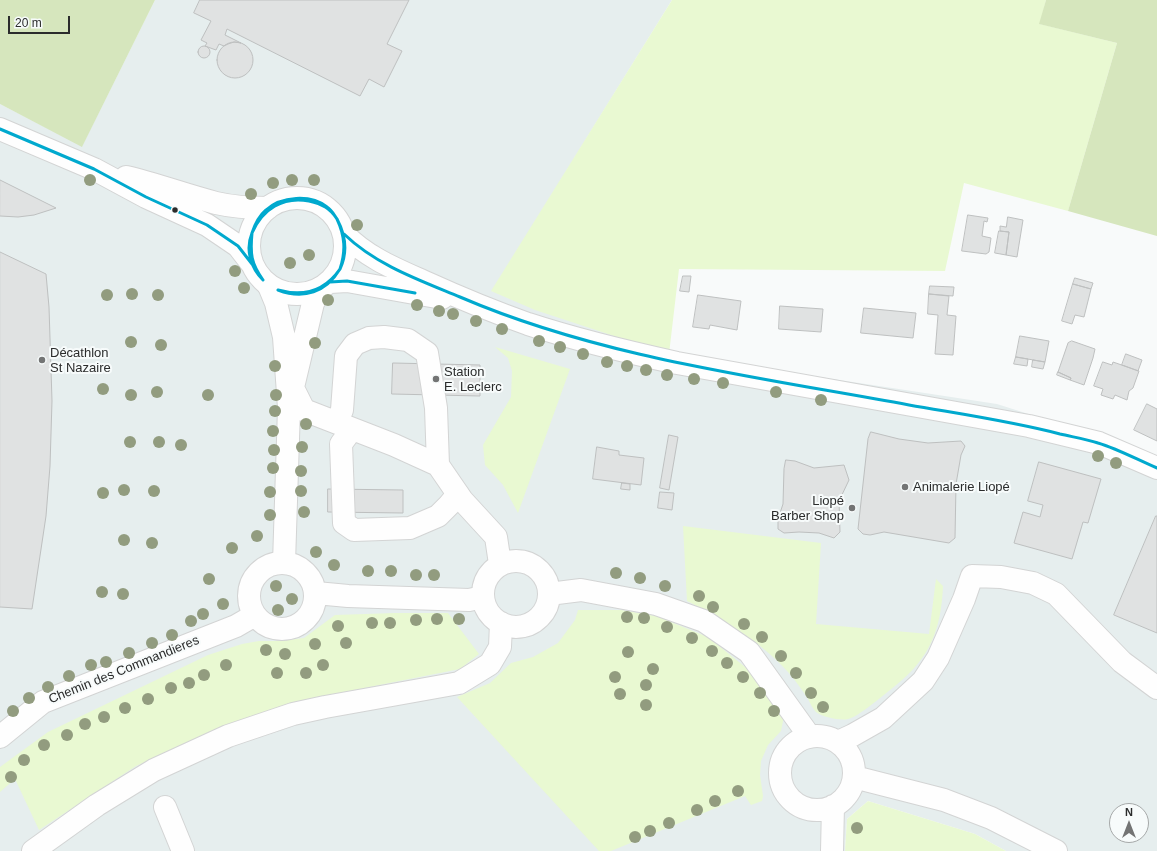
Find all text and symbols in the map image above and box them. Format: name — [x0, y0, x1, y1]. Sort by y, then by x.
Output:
scale bar — [10, 8, 72, 34]
text: 20 m — [15, 16, 42, 30]
unlabelled marker — [170, 205, 180, 215]
place label: Décathlon St Nazaire — [50, 345, 111, 376]
marker: Décathlon St Nazaire — [37, 355, 47, 365]
place label: Station E. Leclerc — [444, 364, 502, 395]
marker: Station E. Leclerc — [431, 374, 441, 384]
place label: Animalerie Liopé — [913, 479, 1010, 495]
marker: Animalerie Liopé — [900, 482, 910, 492]
place label: Liopé Barber Shop — [771, 493, 844, 524]
marker: Liopé Barber Shop — [847, 503, 857, 513]
street label: Chemin des Commandieres — [46, 633, 202, 707]
north arrow — [1109, 803, 1149, 843]
text: N — [1125, 806, 1133, 818]

